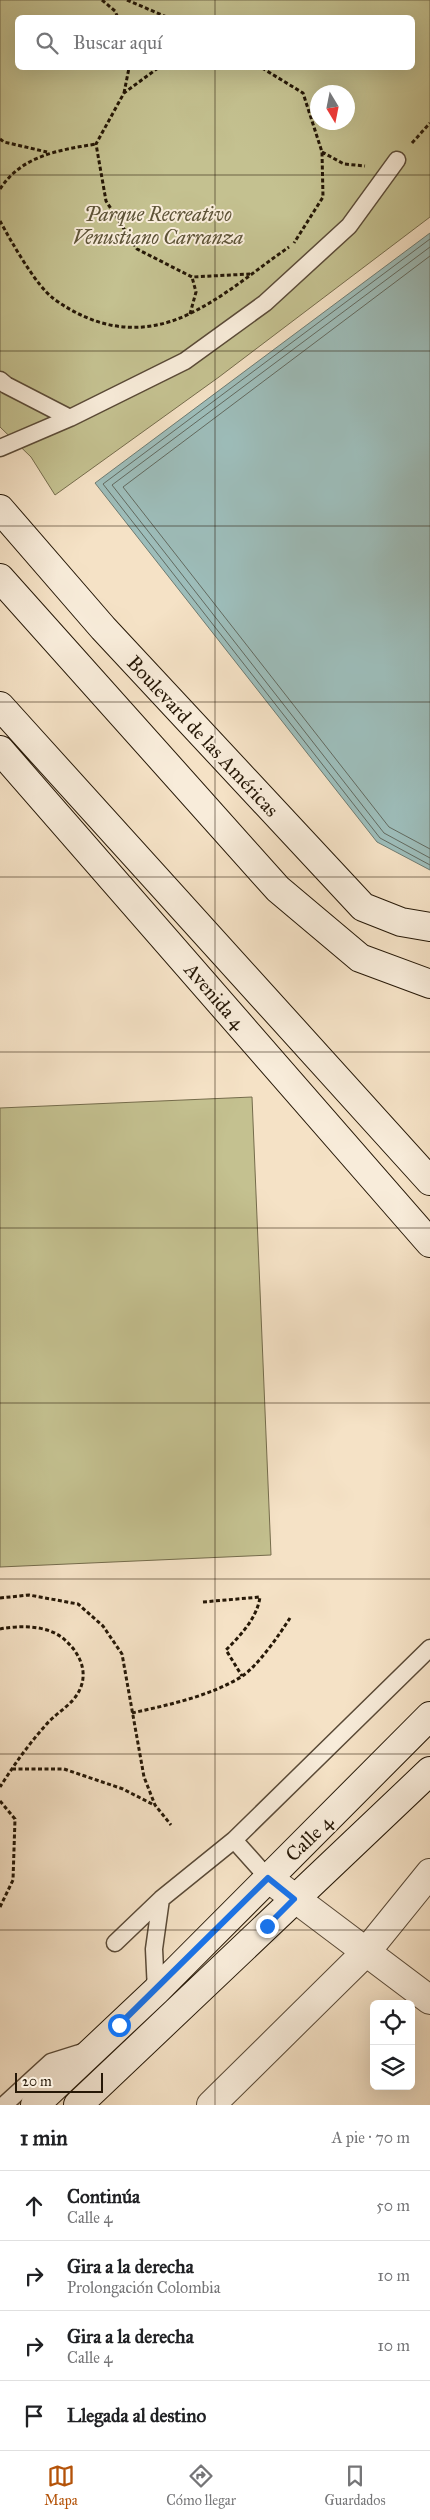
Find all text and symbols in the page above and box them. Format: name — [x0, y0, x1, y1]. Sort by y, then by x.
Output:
search box — [15, 15, 415, 70]
icon: search — [33, 29, 61, 57]
text: Buscar aquí — [73, 31, 162, 54]
north arrow — [310, 85, 355, 130]
park label: Parque Recreativo Venustiano Carranza — [73, 202, 243, 249]
street label: Boulevard de las Américas — [122, 651, 284, 821]
street label: Avenida 4 — [179, 957, 251, 1035]
street label: Calle 4 — [280, 1809, 338, 1866]
route end — [256, 1915, 279, 1938]
map controls — [370, 2000, 415, 2090]
button: locate — [370, 2000, 415, 2045]
route start — [108, 2014, 131, 2037]
button: layers — [370, 2045, 415, 2090]
scale bar — [15, 2070, 102, 2093]
text: 20 m — [22, 2073, 52, 2090]
text: 1 min — [20, 2125, 68, 2151]
text: A pie · 70 m — [332, 2128, 410, 2147]
text: Continúa — [67, 2185, 140, 2208]
icon: ahead — [20, 2192, 48, 2220]
text: 50 m — [376, 2196, 410, 2215]
text: Calle 4 — [67, 2208, 112, 2227]
text: Gira a la derecha — [67, 2255, 194, 2278]
icon: right — [20, 2262, 48, 2290]
text: 10 m — [378, 2266, 410, 2285]
text: Prolongación Colombia — [67, 2278, 220, 2297]
text: Gira a la derecha — [67, 2325, 194, 2348]
icon: right — [20, 2332, 48, 2360]
text: 10 m — [378, 2336, 410, 2355]
text: Calle 4 — [67, 2348, 112, 2367]
icon: arrive — [20, 2402, 48, 2430]
text: Llegada al destino — [67, 2404, 206, 2427]
tab: Mapa — [44, 2462, 78, 2509]
tab: Cómo llegar — [166, 2462, 236, 2509]
tab: Guardados — [325, 2462, 386, 2509]

